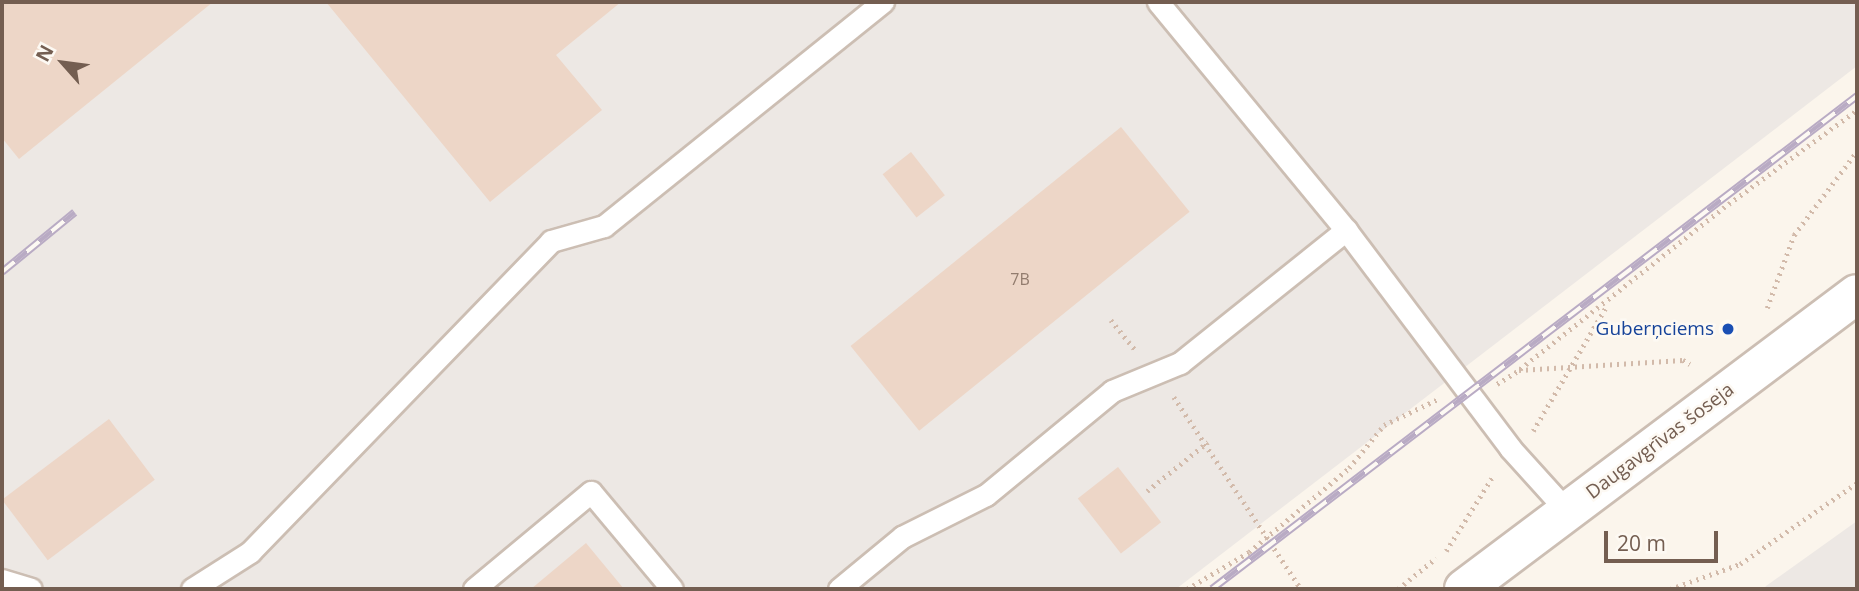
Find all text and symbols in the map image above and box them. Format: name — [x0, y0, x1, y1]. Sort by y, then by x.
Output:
north arrow — [28, 28, 98, 98]
text: N — [29, 40, 60, 66]
house number: 7B — [1010, 269, 1030, 289]
place label: Guberņciems — [1596, 318, 1714, 340]
marker: Guberņciems — [1720, 321, 1736, 337]
street label: Daugavgrīvas šoseja — [1582, 378, 1738, 504]
scale bar — [1607, 518, 1721, 562]
text: 20 m — [1617, 529, 1666, 557]

